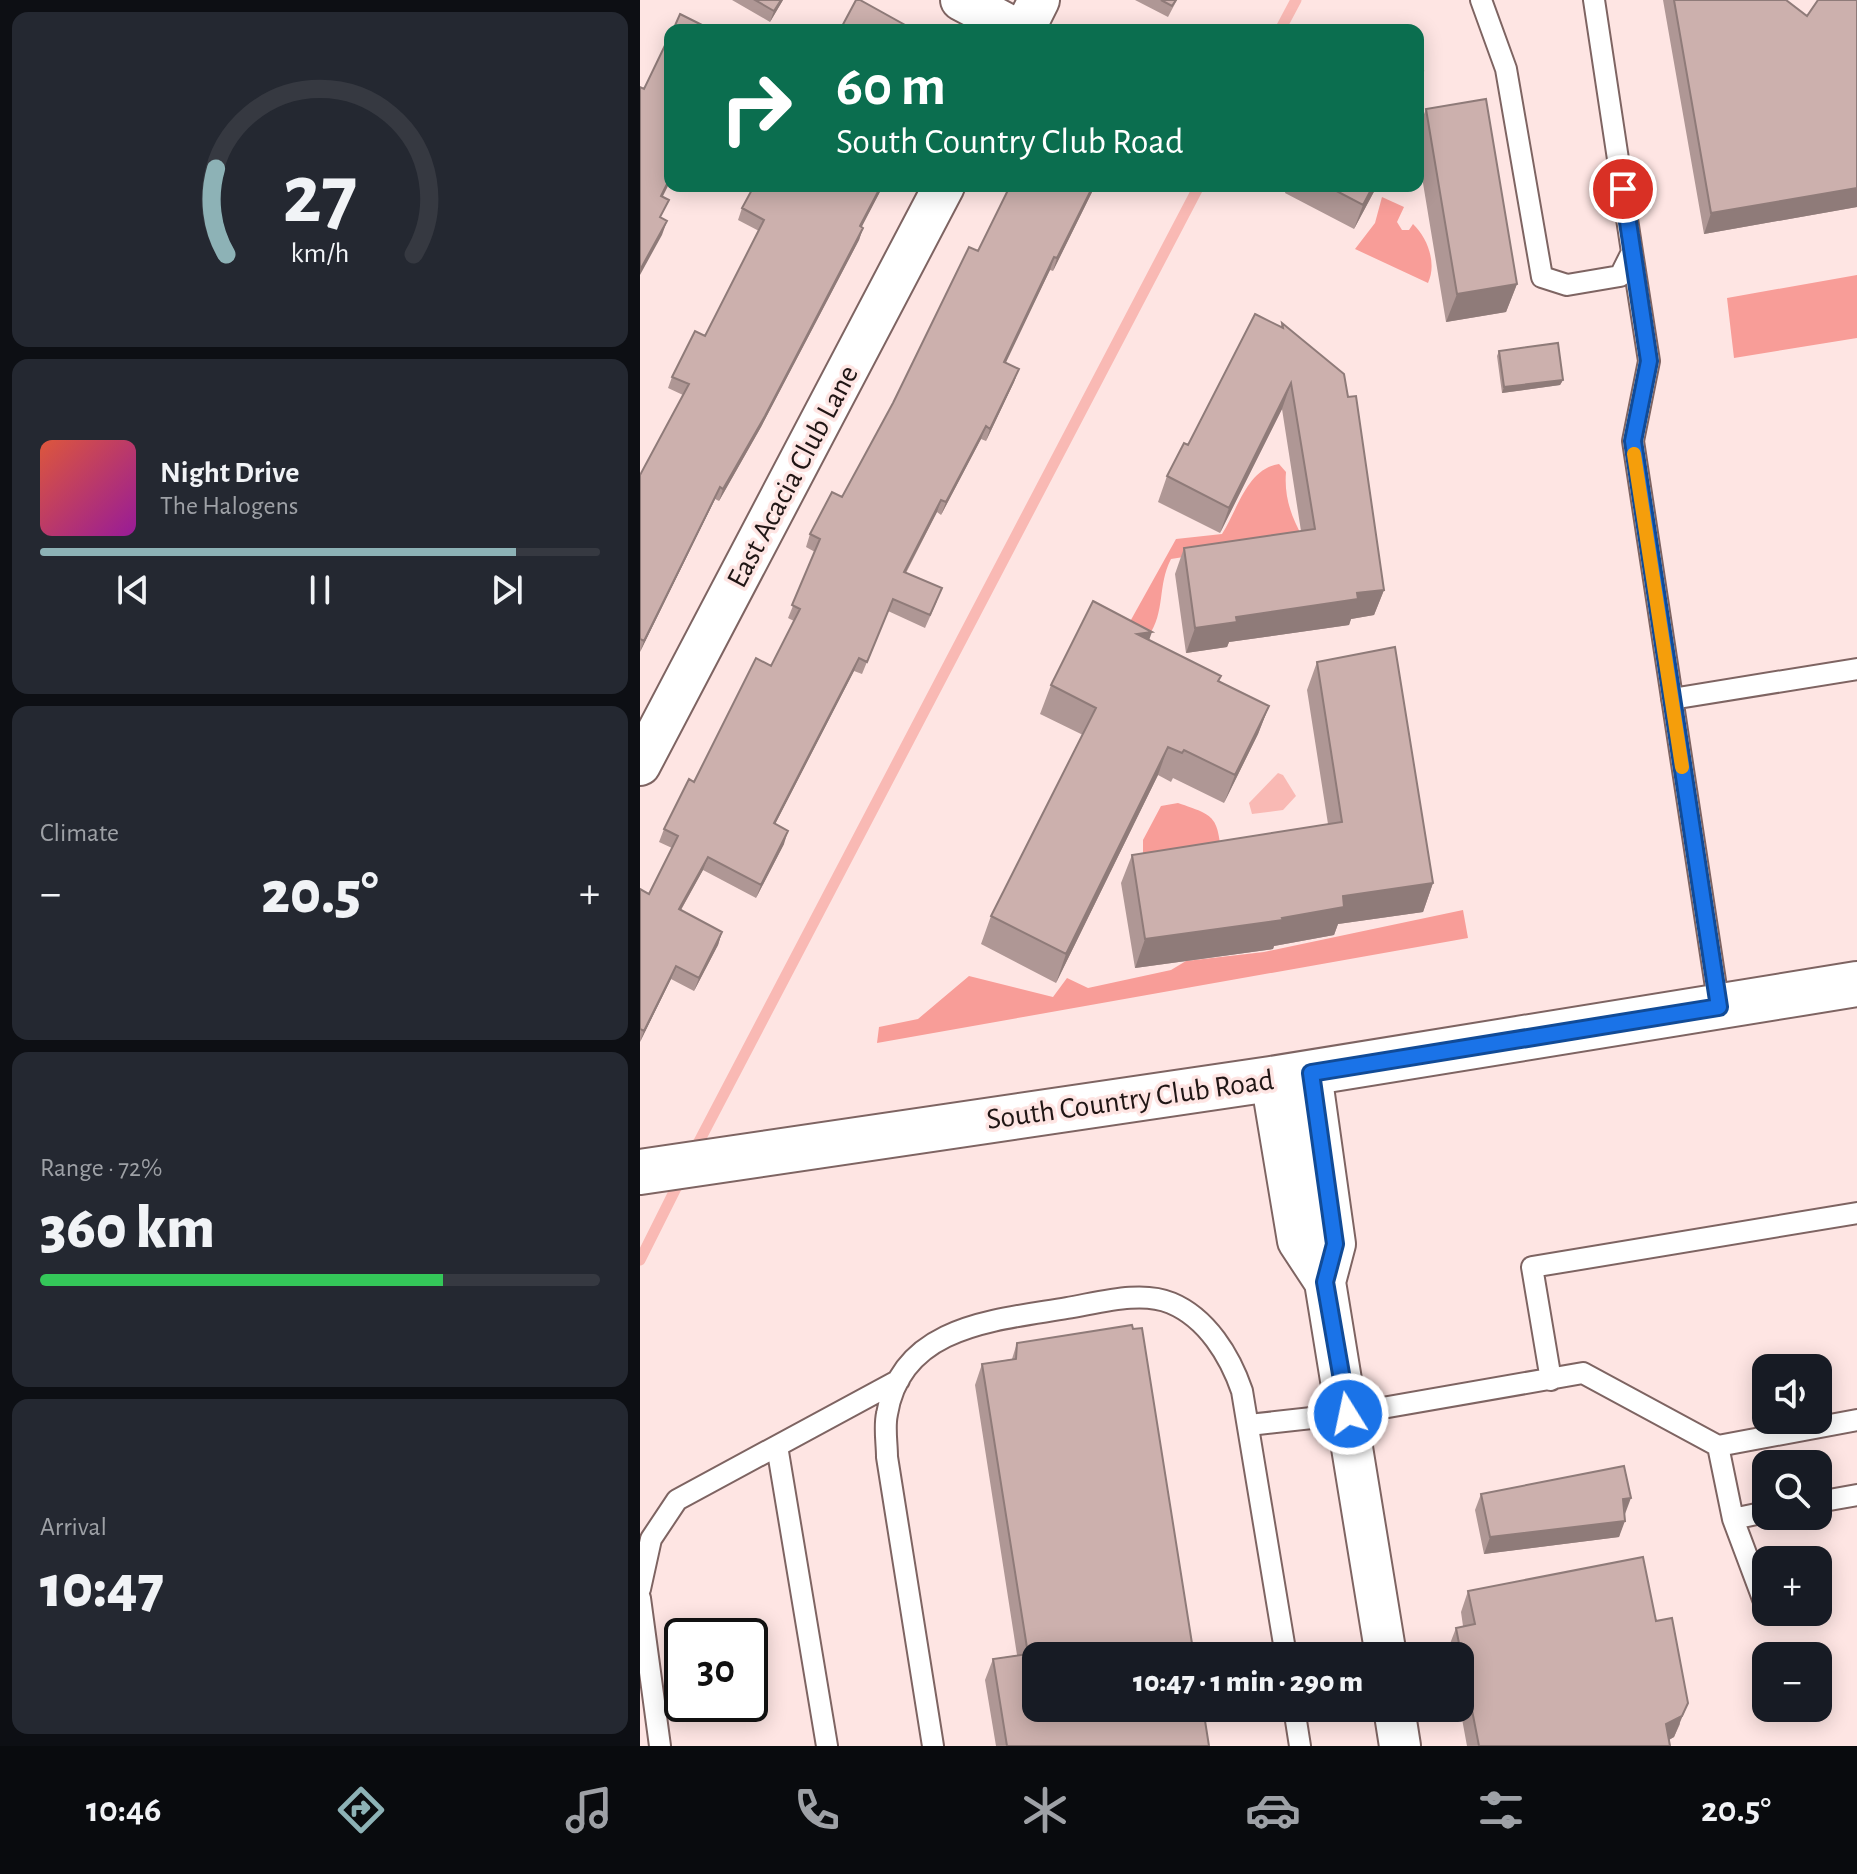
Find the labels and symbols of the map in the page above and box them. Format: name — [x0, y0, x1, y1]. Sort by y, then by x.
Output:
pin — [1589, 155, 1657, 223]
street label: East Acacia Club Lane — [722, 360, 864, 593]
street label: South Country Club Road — [985, 1065, 1276, 1135]
position arrow — [1306, 1372, 1390, 1456]
speed limit sign: 30 — [664, 1618, 768, 1722]

